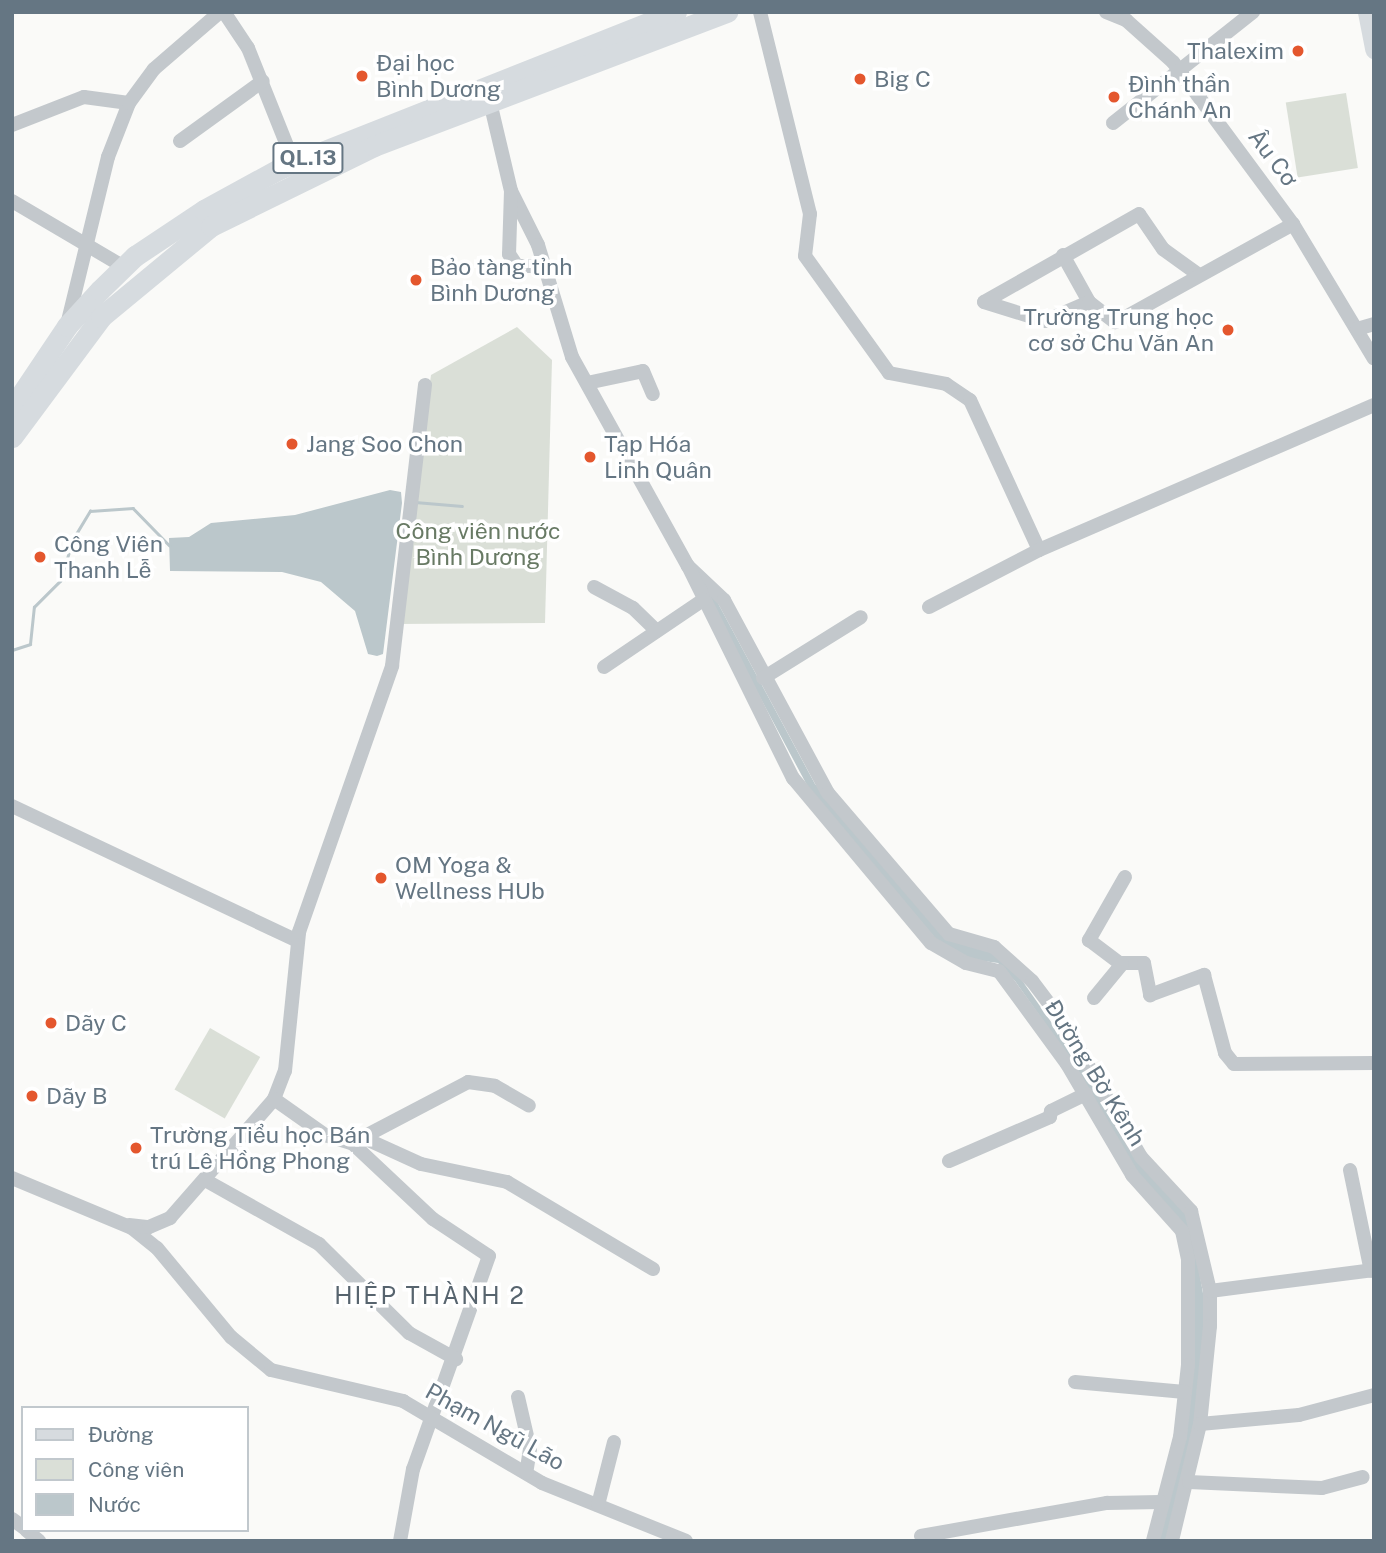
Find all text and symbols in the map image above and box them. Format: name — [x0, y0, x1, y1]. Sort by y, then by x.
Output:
place label: Thalexim — [1187, 37, 1284, 65]
marker: Thalexim — [1290, 43, 1306, 59]
place label: Đại học Bình Dương — [376, 49, 501, 103]
place label: Big C — [874, 65, 931, 93]
marker: Đại học Bình Dương — [354, 68, 370, 84]
place label: Đình thần Chánh An — [1128, 70, 1231, 124]
marker: Big C — [852, 71, 868, 87]
marker: Đình thần Chánh An — [1106, 89, 1122, 105]
street label: Âu Cơ — [1243, 124, 1303, 192]
road number: QL.13 — [271, 140, 345, 176]
place label: Bảo tàng tỉnh Bình Dương — [430, 253, 573, 307]
marker: Bảo tàng tỉnh Bình Dương — [408, 272, 424, 288]
place label: Trường Trung học cơ sở Chu Văn An — [1023, 303, 1214, 357]
marker: Trường Trung học cơ sở Chu Văn An — [1220, 322, 1236, 338]
place label: Jang Soo Chon — [306, 430, 463, 458]
place label: Tạp Hóa Linh Quân — [604, 430, 712, 484]
marker: Jang Soo Chon — [284, 436, 300, 452]
marker: Tạp Hóa Linh Quân — [582, 449, 598, 465]
park label: Công viên nước Bình Dương — [396, 517, 560, 571]
place label: Công Viên Thanh Lễ — [54, 530, 163, 584]
marker: Công Viên Thanh Lễ — [32, 549, 48, 565]
place label: OM Yoga & Wellness HUb — [395, 851, 545, 905]
marker: OM Yoga & Wellness HUb — [373, 870, 389, 886]
street label: Đường Bờ Kênh — [1039, 995, 1151, 1151]
place label: Dãy C — [65, 1009, 127, 1037]
marker: Dãy C — [43, 1015, 59, 1031]
place label: Dãy B — [46, 1082, 108, 1110]
marker: Dãy B — [24, 1088, 40, 1104]
place label: Trường Tiểu học Bán trú Lê Hồng Phong — [150, 1121, 370, 1175]
marker: Trường Tiểu học Bán trú Lê Hồng Phong — [128, 1140, 144, 1156]
district label: HIỆP THÀNH 2 — [336, 1282, 524, 1310]
street label: Phạm Ngũ Lão — [421, 1377, 569, 1477]
legend — [21, 1406, 248, 1532]
text: Đường — [88, 1422, 154, 1447]
text: Công viên — [88, 1457, 184, 1482]
text: Nước — [88, 1492, 141, 1517]

